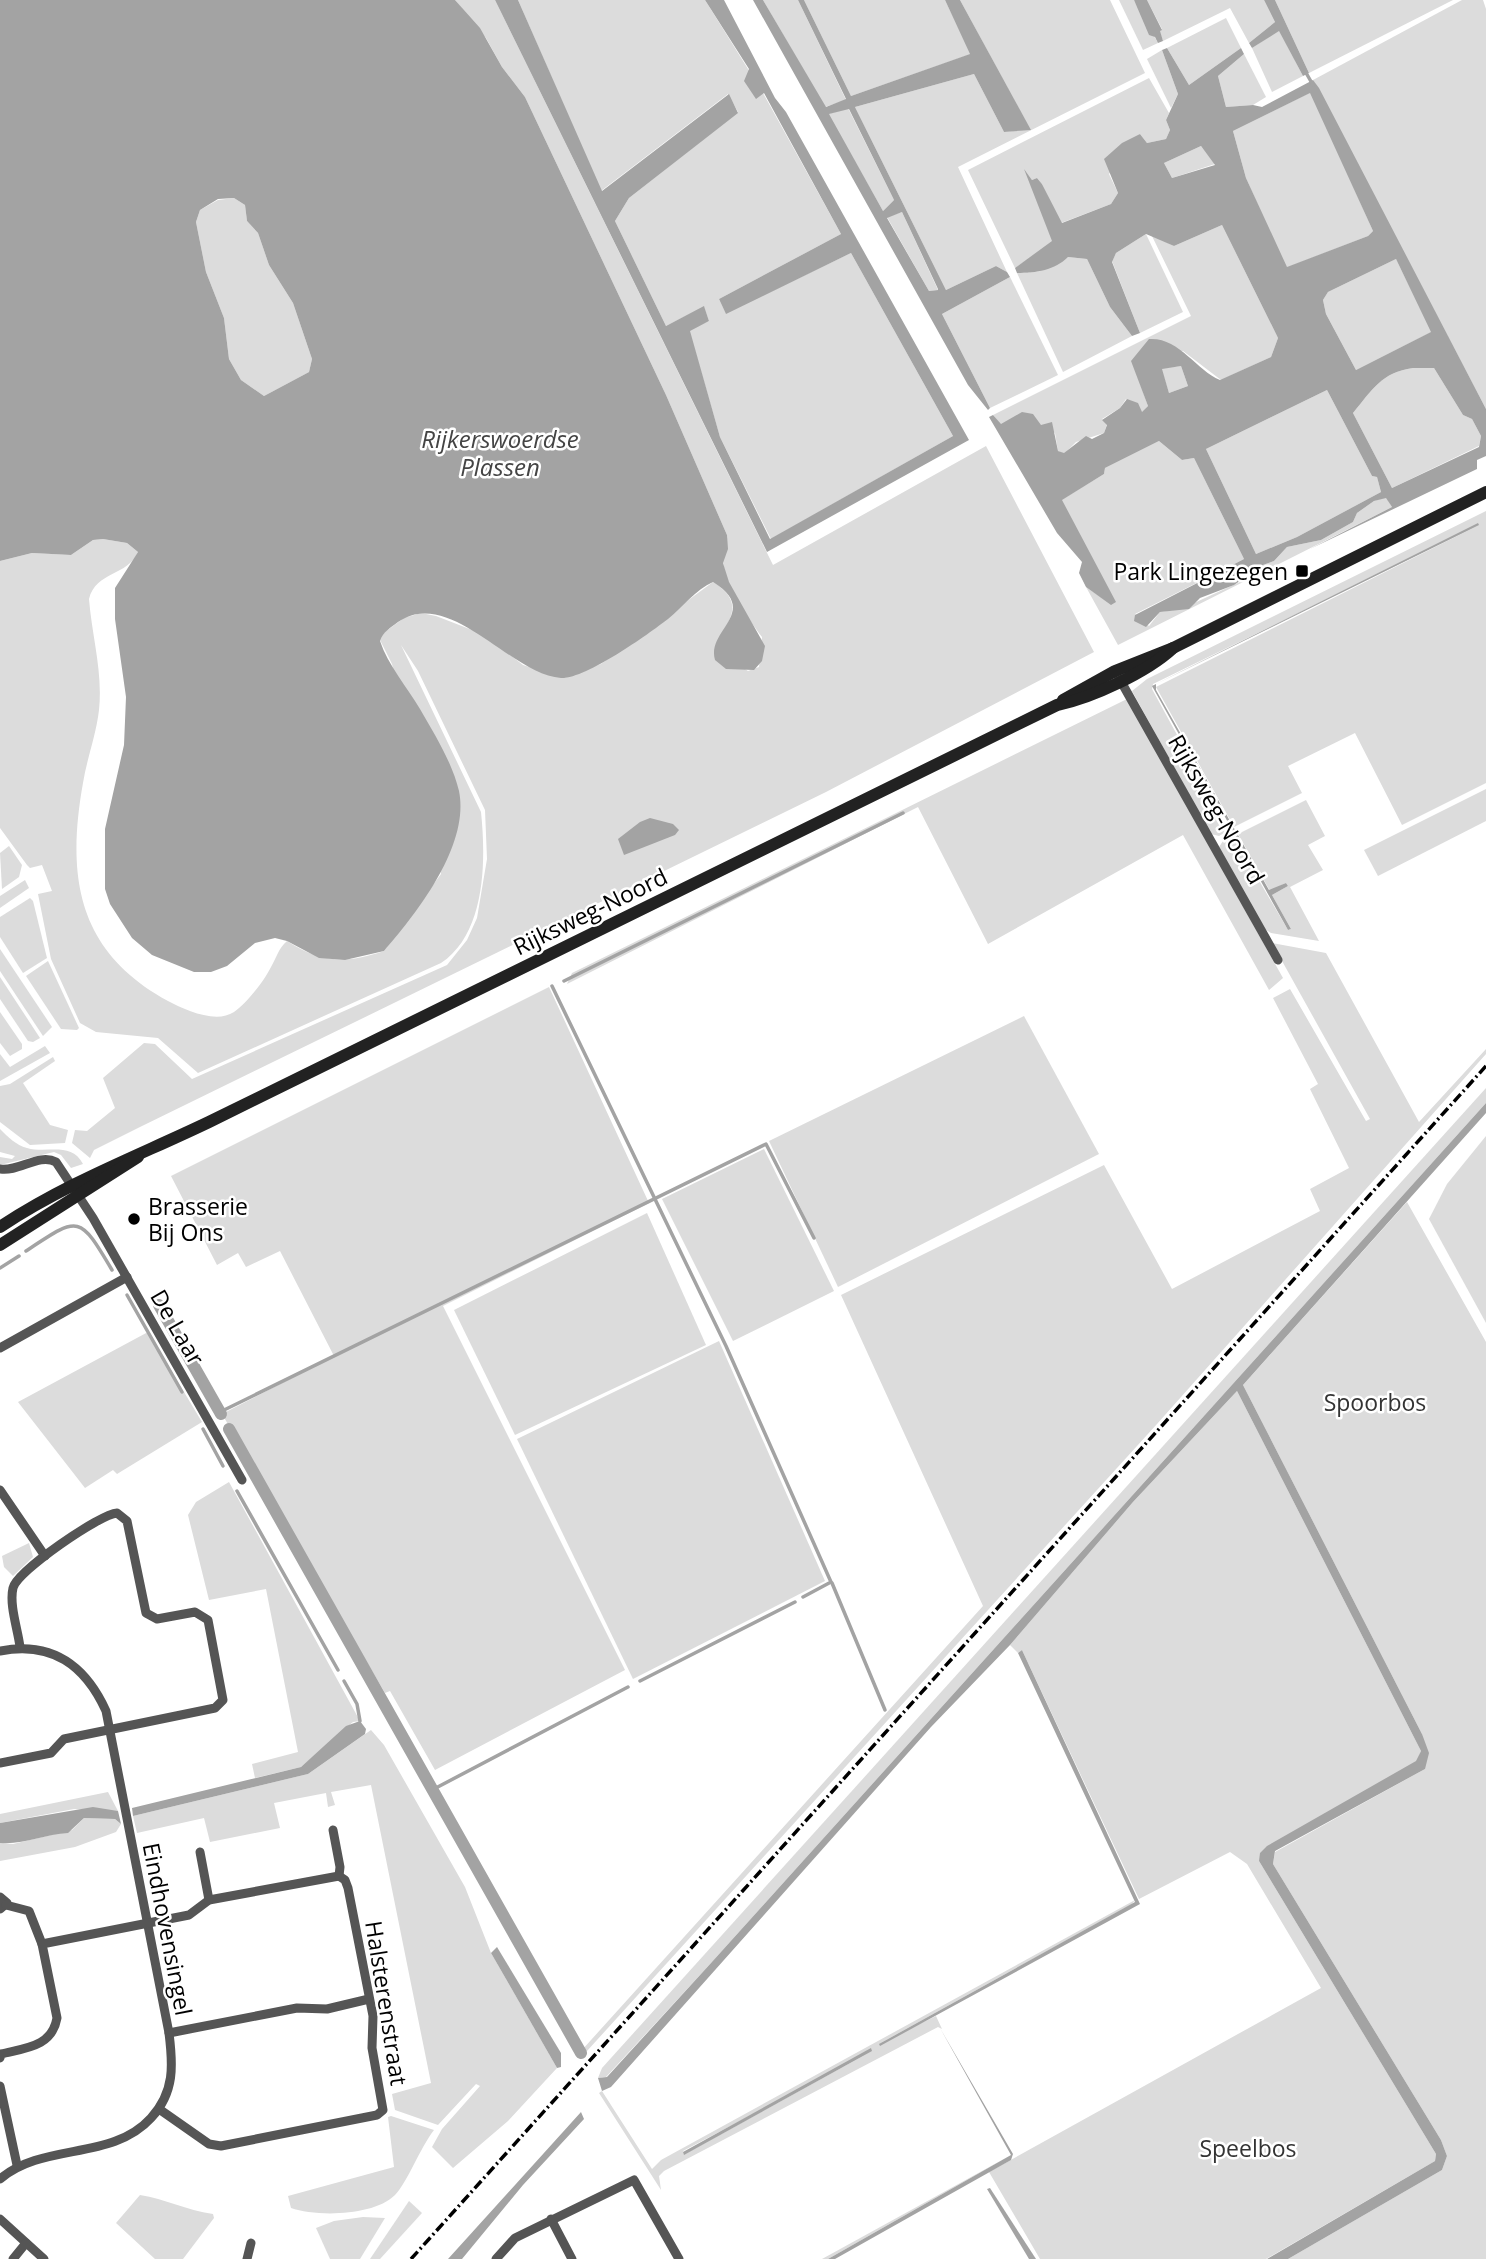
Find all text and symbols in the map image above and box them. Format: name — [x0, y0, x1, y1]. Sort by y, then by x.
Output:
water label: Rijkerswoerdse Plassen — [421, 422, 579, 483]
place label: Park Lingezegen — [1113, 555, 1288, 587]
marker: Park Lingezegen — [1294, 563, 1310, 579]
street label: Rijksweg-Noord — [1161, 728, 1273, 890]
street label: Rijksweg-Noord — [508, 860, 672, 962]
place label: Brasserie Bij Ons — [148, 1190, 248, 1248]
marker: Brasserie Bij Ons — [126, 1211, 142, 1227]
street label: De Laar — [144, 1283, 213, 1371]
park label: Spoorbos — [1324, 1386, 1426, 1418]
street label: Eindhovensingel — [136, 1840, 200, 2018]
street label: Halsterenstraat — [358, 1918, 416, 2088]
park label: Speelbos — [1199, 2132, 1297, 2164]

